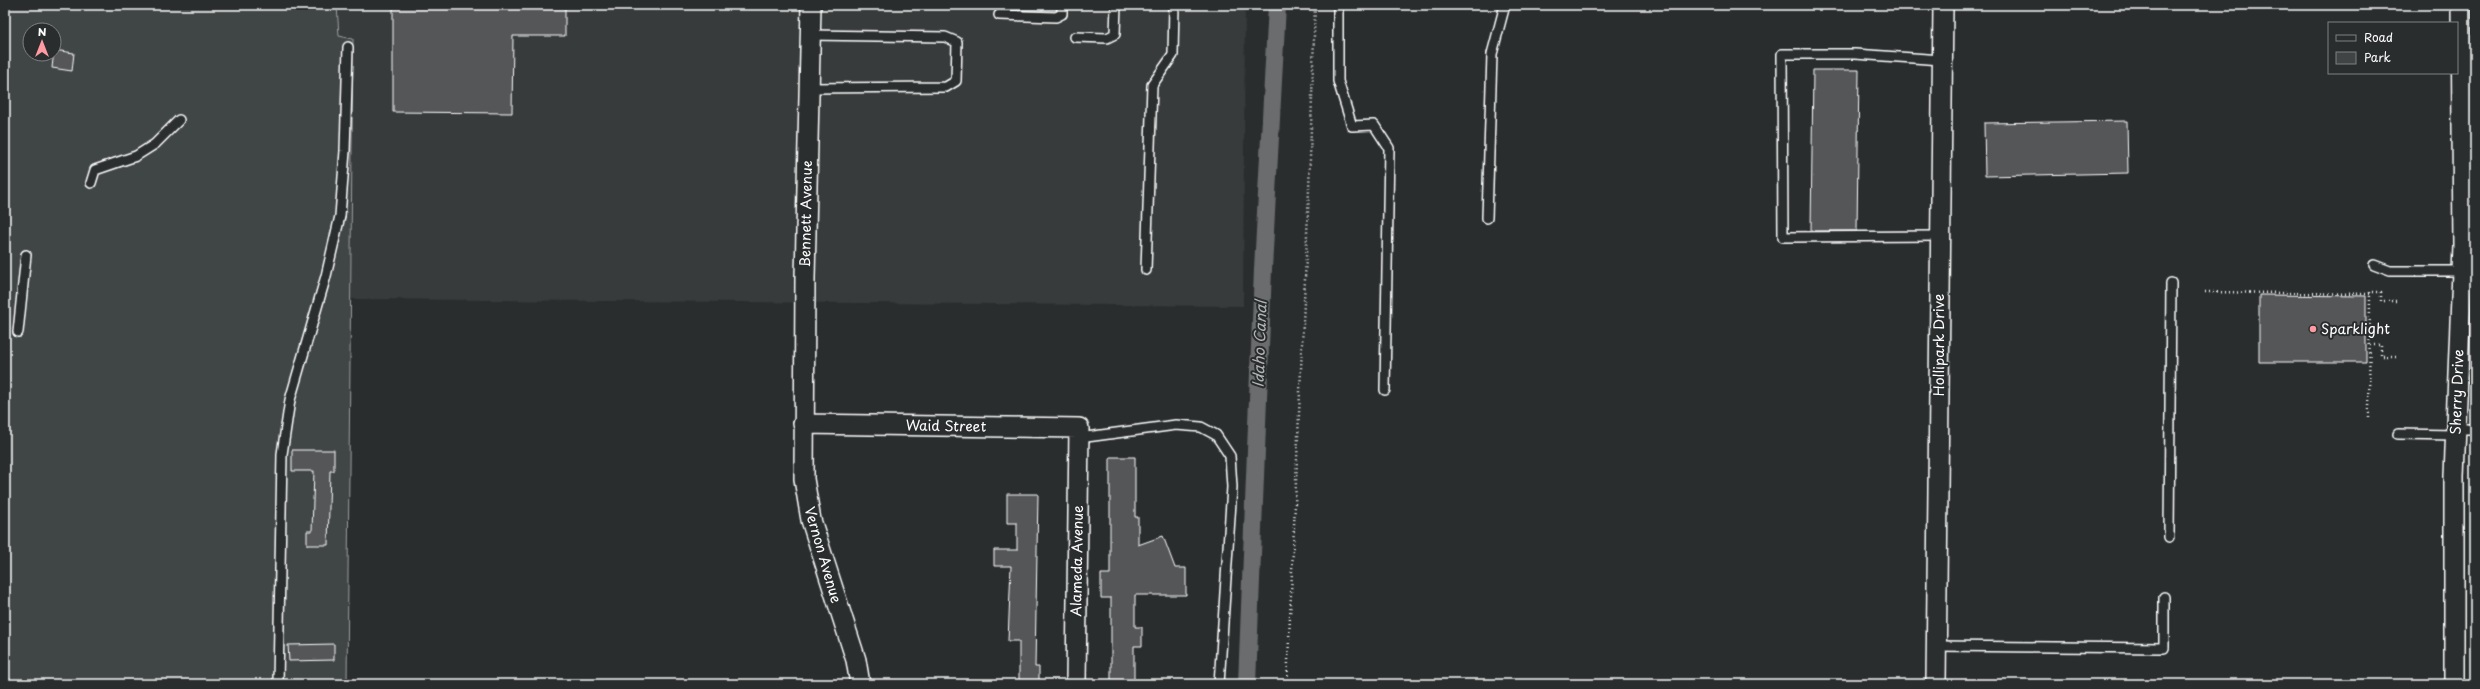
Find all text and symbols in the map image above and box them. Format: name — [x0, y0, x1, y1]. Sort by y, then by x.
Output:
north arrow — [22, 22, 62, 62]
legend — [2328, 22, 2458, 74]
text: N — [38, 23, 47, 40]
text: Road — [2364, 28, 2393, 46]
text: Park — [2364, 48, 2391, 66]
street label: Bennett Avenue — [794, 160, 817, 268]
street label: Hollipark Drive — [1928, 294, 1949, 396]
water label: Idaho Canal — [1245, 297, 1272, 388]
place label: Sparklight — [2321, 318, 2390, 339]
marker: Sparklight — [2308, 324, 2318, 334]
street label: Sherry Drive — [2445, 349, 2468, 435]
street label: Waid Street — [906, 414, 987, 437]
street label: Vernon Avenue — [800, 504, 847, 606]
street label: Alameda Avenue — [1065, 505, 1088, 617]

